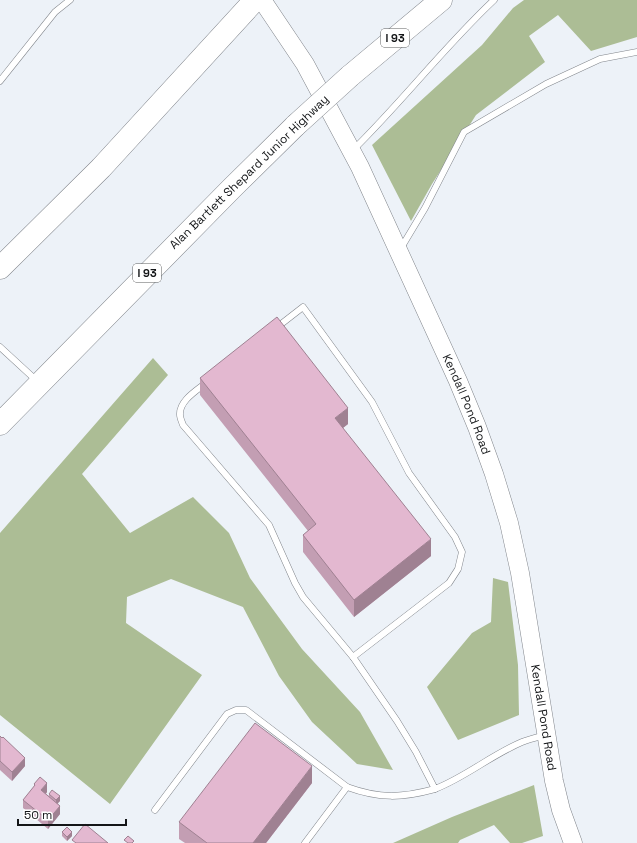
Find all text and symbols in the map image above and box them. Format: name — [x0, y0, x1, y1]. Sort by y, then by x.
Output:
road number: I 93 — [381, 29, 409, 47]
street label: Alan Bartlett Shepard Junior Highway — [166, 91, 332, 253]
road number: I 93 — [133, 264, 161, 282]
street label: Kendall Pond Road — [439, 351, 494, 457]
street label: Kendall Pond Road — [527, 663, 560, 772]
scale bar — [18, 801, 126, 827]
text: 50 m — [24, 807, 52, 823]

